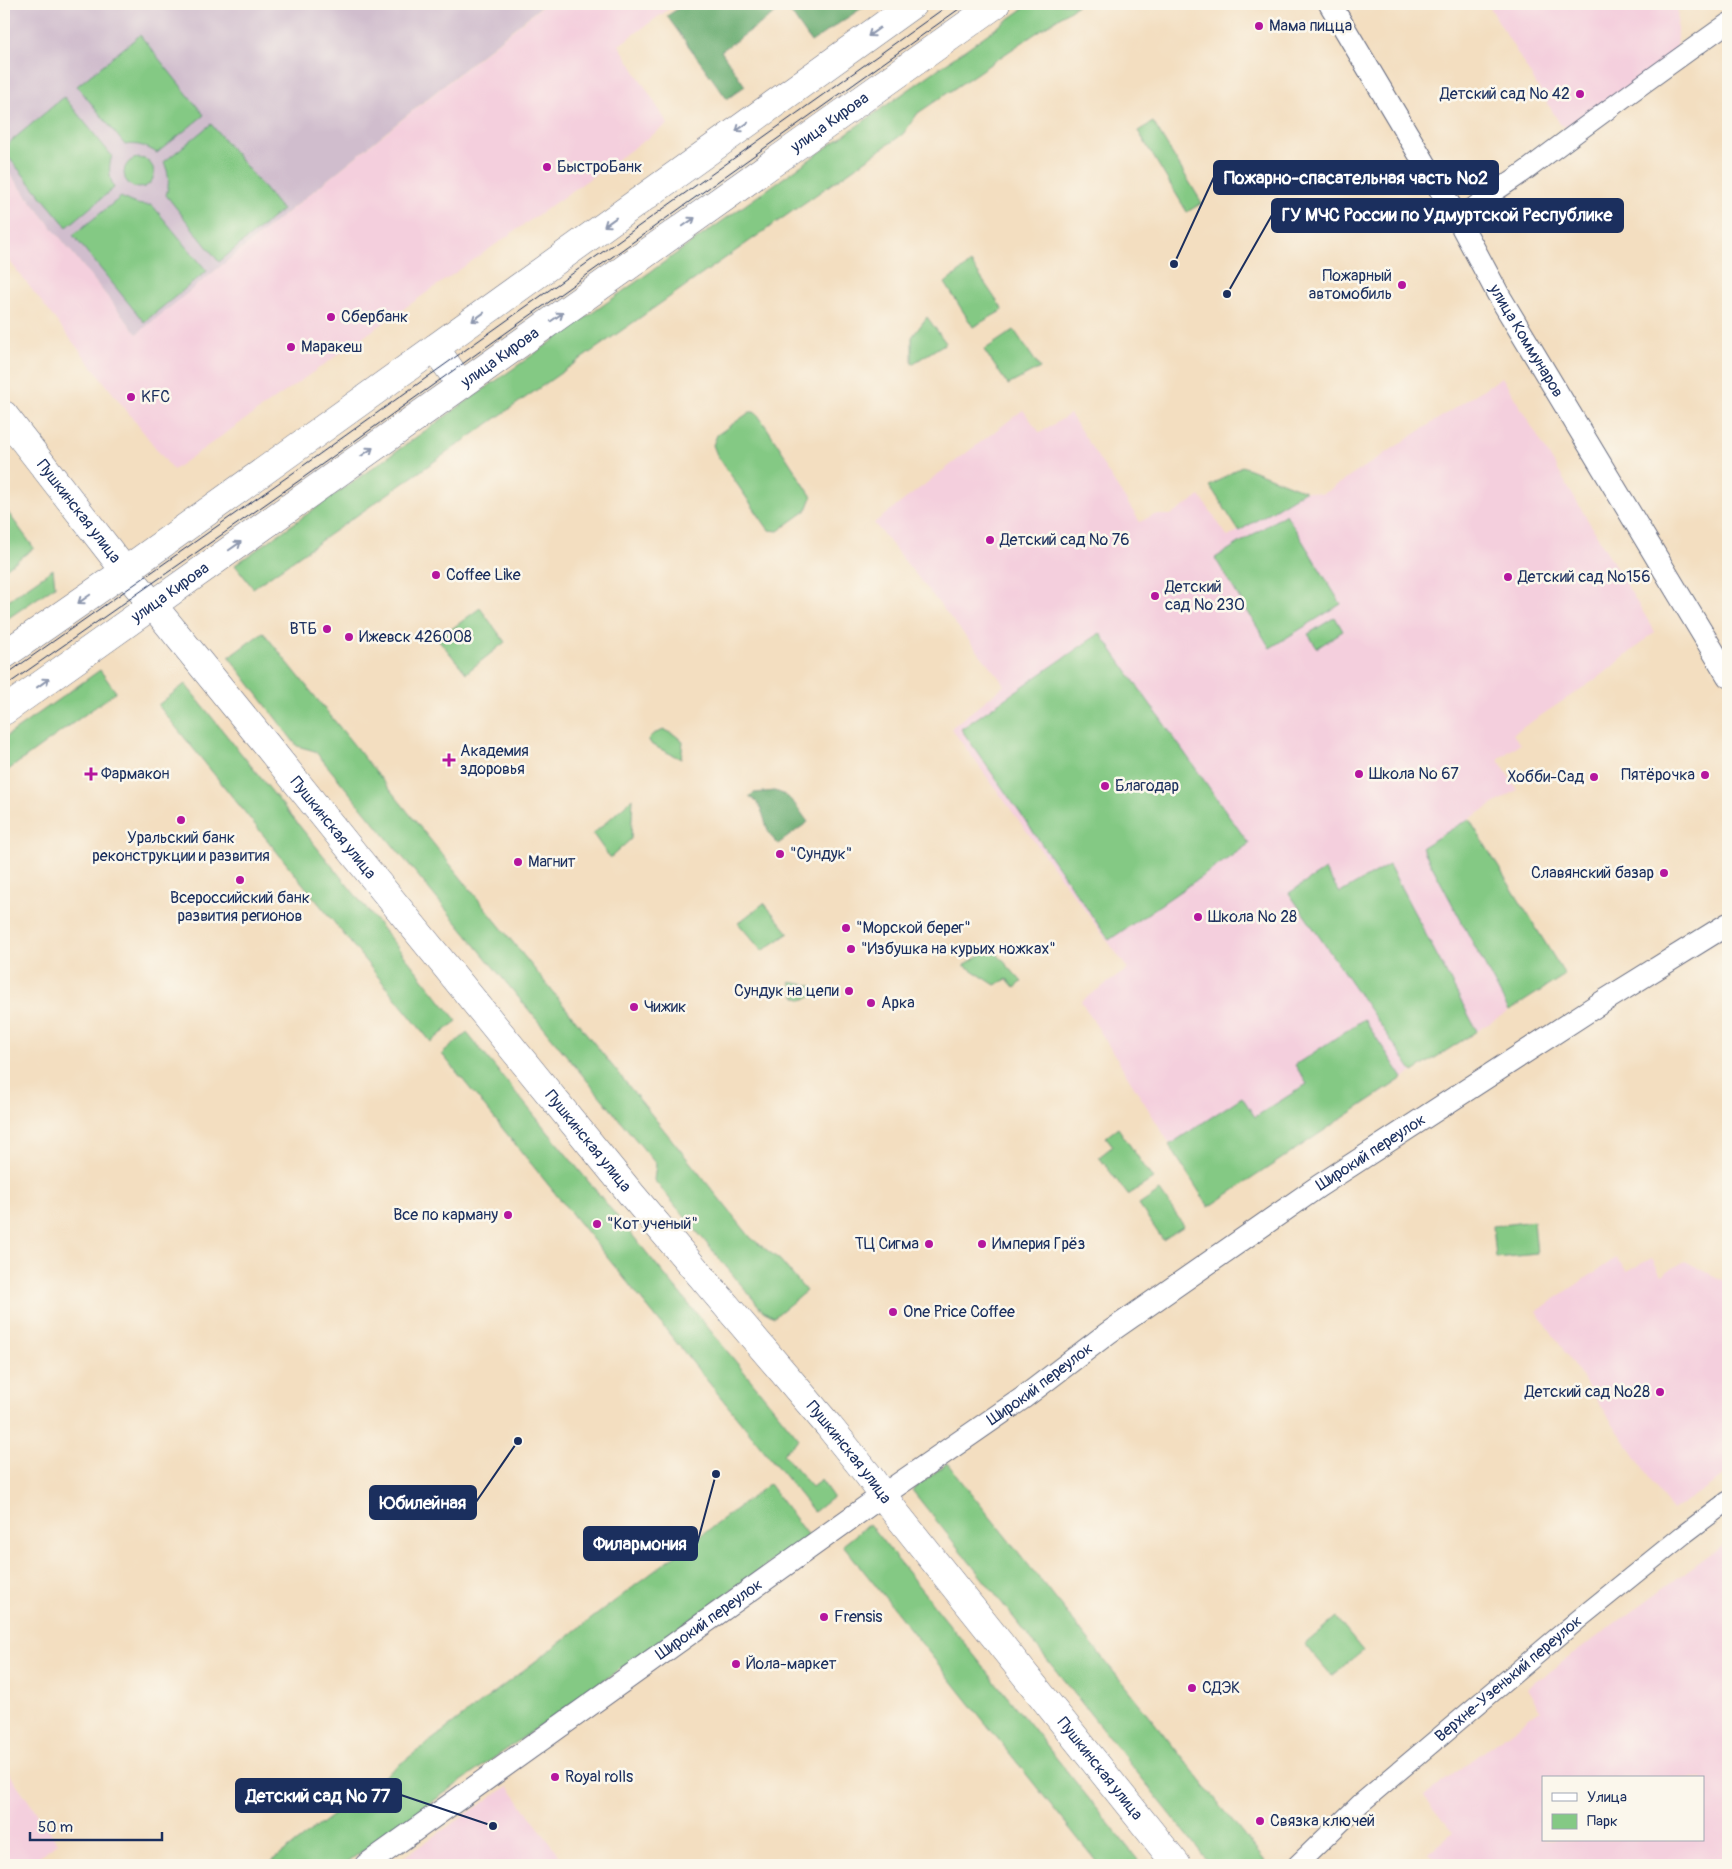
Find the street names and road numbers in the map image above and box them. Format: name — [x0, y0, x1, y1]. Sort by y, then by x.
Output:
street label: улица Кирова — [786, 88, 873, 158]
street label: улица Коммунаров — [1484, 280, 1568, 401]
street label: улица Кирова — [456, 323, 543, 393]
street label: Пушкинская улица — [32, 456, 125, 567]
street label: улица Кирова — [126, 558, 213, 628]
street label: Пушкинская улица — [286, 772, 380, 883]
street label: Пушкинская улица — [541, 1086, 636, 1196]
street label: Широкий переулок — [1312, 1109, 1429, 1195]
street label: Широкий переулок — [983, 1338, 1097, 1430]
street label: Пушкинская улица — [802, 1397, 896, 1508]
street label: Широкий переулок — [652, 1574, 766, 1664]
street label: Верхне-Узенький переулок — [1431, 1611, 1586, 1746]
street label: Пушкинская улица — [1053, 1713, 1147, 1824]

